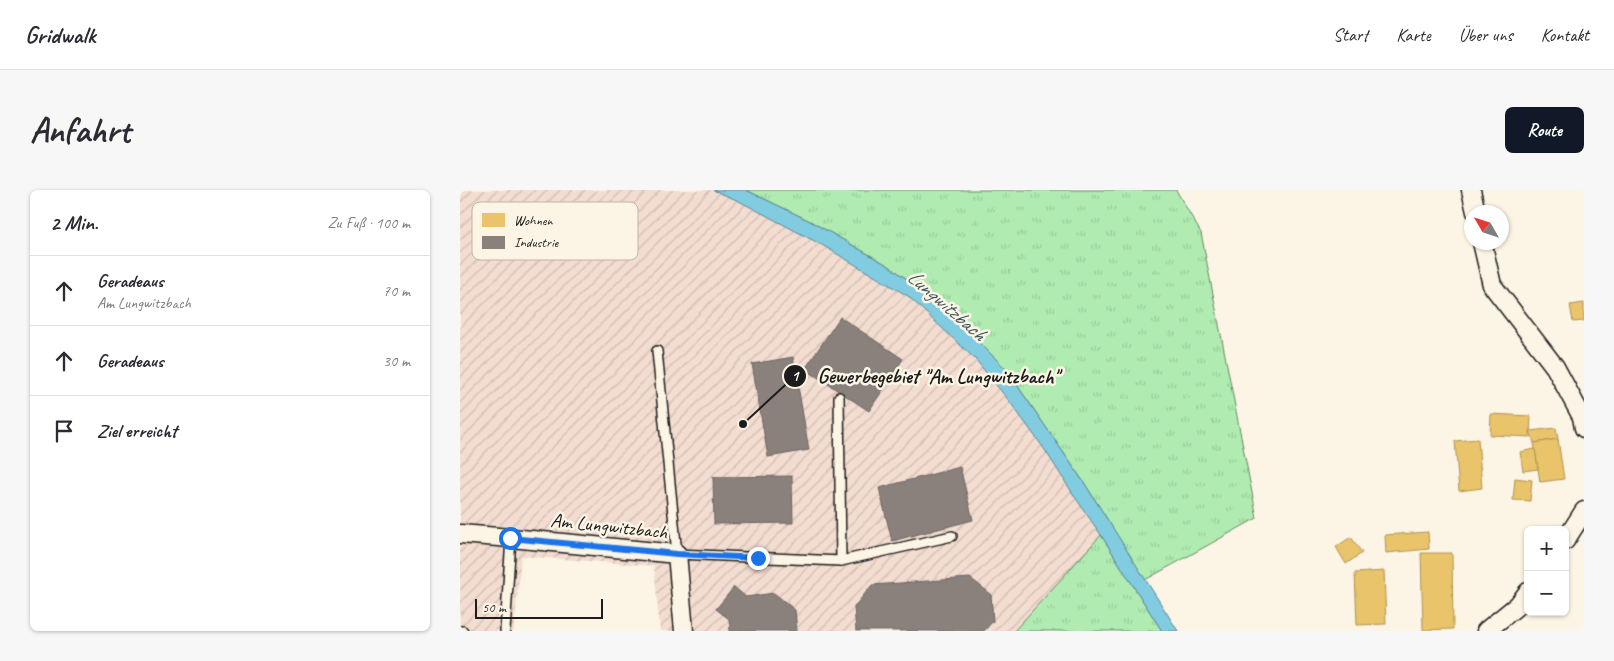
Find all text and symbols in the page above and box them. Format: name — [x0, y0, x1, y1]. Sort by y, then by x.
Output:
text: Gridwalk — [25, 20, 95, 50]
text: Start — [1333, 24, 1368, 46]
text: Karte — [1396, 24, 1431, 46]
text: Über uns — [1459, 24, 1513, 46]
text: Kontakt — [1541, 24, 1589, 46]
button: Route — [1505, 107, 1584, 153]
text: Anfahrt — [30, 108, 130, 153]
legend — [472, 202, 638, 260]
north arrow — [1464, 205, 1509, 250]
text: 2 Min. — [50, 210, 98, 236]
text: Wohnen — [514, 212, 553, 229]
text: Zu Fuß · 100 m — [327, 213, 410, 233]
text: Industrie — [514, 234, 560, 251]
water label: Lungwitzbach — [902, 264, 993, 347]
text: Geradeaus — [97, 269, 164, 293]
icon: ahead — [50, 277, 78, 305]
text: 70 m — [383, 281, 410, 301]
text: Am Lungwitzbach — [97, 293, 191, 313]
icon: ahead — [50, 347, 78, 375]
text: Geradeaus — [97, 349, 164, 373]
text: 30 m — [383, 351, 410, 371]
callout: Gewerbegebiet "Am Lungwitzbach" — [782, 358, 1068, 394]
text: Gewerbegebiet "Am Lungwitzbach" — [817, 363, 1064, 389]
text: 1 — [792, 367, 801, 386]
icon: arrive — [50, 417, 78, 445]
text: Ziel erreicht — [97, 419, 177, 443]
street label: Am Lungwitzbach — [549, 507, 670, 545]
map controls — [1524, 526, 1569, 616]
button: + — [1524, 526, 1569, 571]
route start — [499, 527, 522, 550]
route end — [747, 547, 770, 570]
button: − — [1524, 571, 1569, 616]
scale bar — [475, 596, 602, 619]
text: 50 m — [482, 599, 506, 616]

